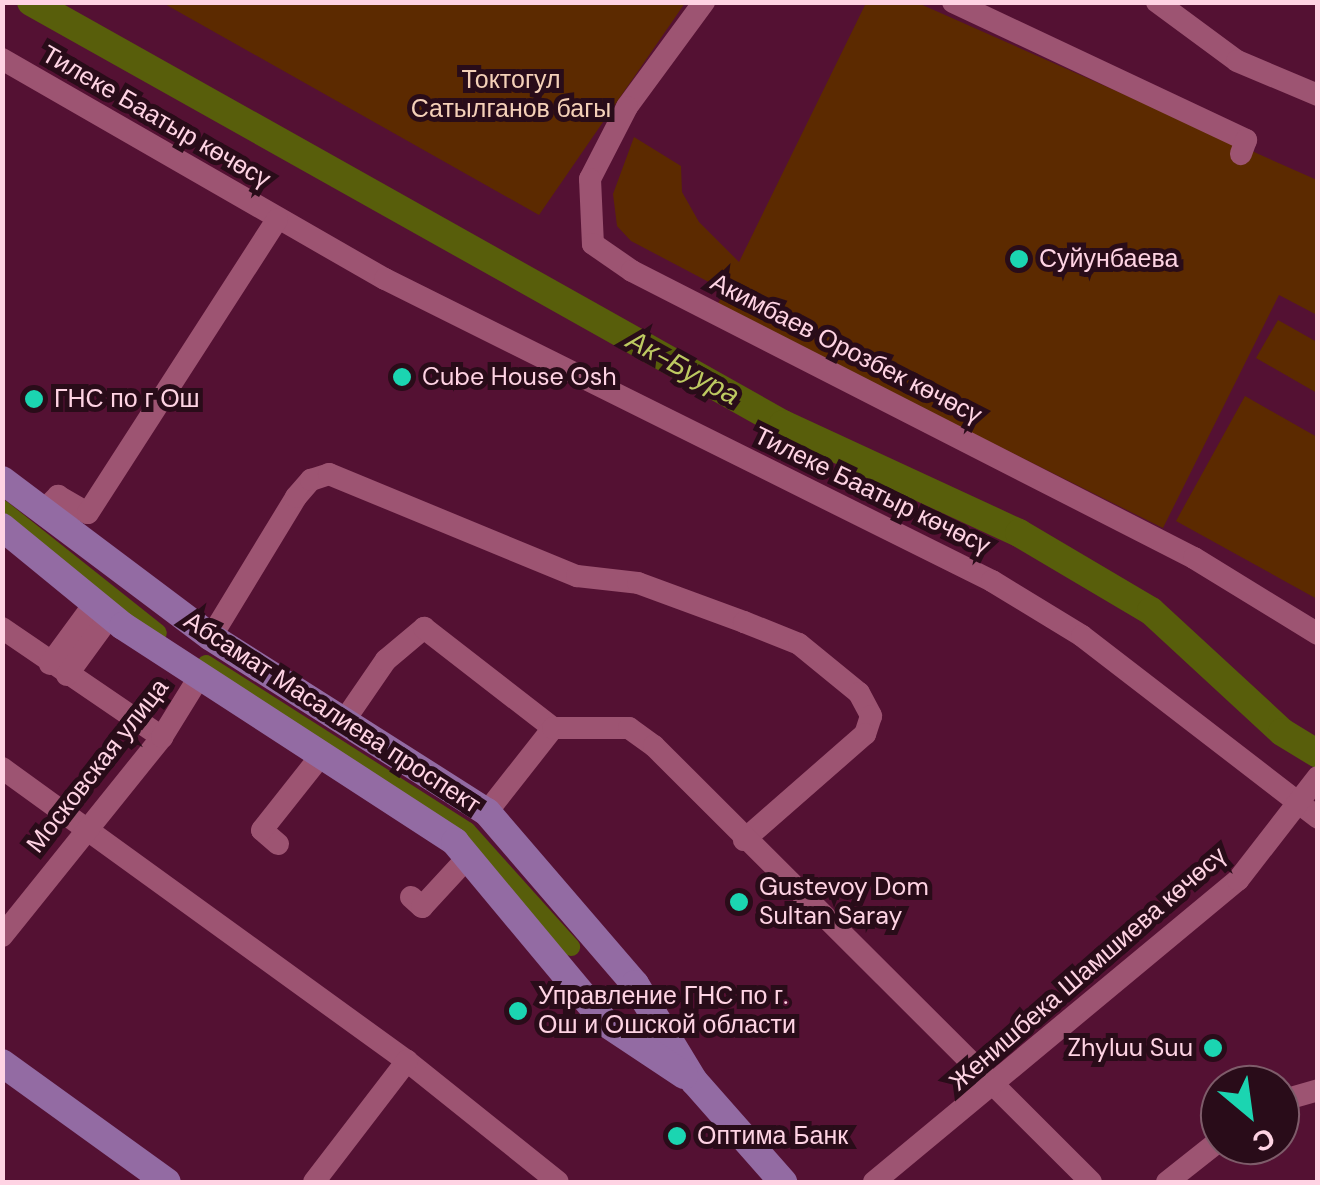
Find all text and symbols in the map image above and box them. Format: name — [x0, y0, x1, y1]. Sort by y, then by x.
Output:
street label: Тилеке Баатыр көчөсү — [36, 39, 276, 195]
park label: Токтогул Сатылганов багы — [411, 66, 611, 125]
place label: Суйунбаева — [1039, 244, 1178, 274]
marker: Суйунбаева — [1008, 248, 1030, 270]
street label: Акимбаев Орозбек көчөсү — [705, 267, 987, 431]
water label: Ак-Буура — [621, 323, 745, 413]
place label: Cube House Osh — [422, 362, 617, 392]
marker: Cube House Osh — [391, 366, 413, 388]
place label: ГНС по г Ош — [54, 384, 200, 414]
marker: ГНС по г Ош — [23, 388, 45, 410]
street label: Тилеке Баатыр көчөсү — [749, 421, 995, 561]
street label: Абсамат Масалиева проспект — [178, 606, 486, 820]
street label: Московская улица — [21, 673, 175, 859]
street label: Женишбека Шамшиева көчөсү — [944, 841, 1232, 1097]
place label: Gustevoy Dom Sultan Saray — [759, 873, 929, 932]
marker: Gustevoy Dom Sultan Saray — [728, 891, 750, 913]
place label: Управление ГНС по г. Ош и Ошской области — [538, 982, 796, 1041]
marker: Управление ГНС по г. Ош и Ошской области — [507, 1000, 529, 1022]
place label: Zhyluu Suu — [1068, 1033, 1193, 1063]
marker: Zhyluu Suu — [1202, 1037, 1224, 1059]
north arrow — [1200, 1065, 1300, 1165]
text: С — [1246, 1119, 1282, 1161]
place label: Оптима Банк — [697, 1121, 848, 1151]
marker: Оптима Банк — [666, 1125, 688, 1147]

